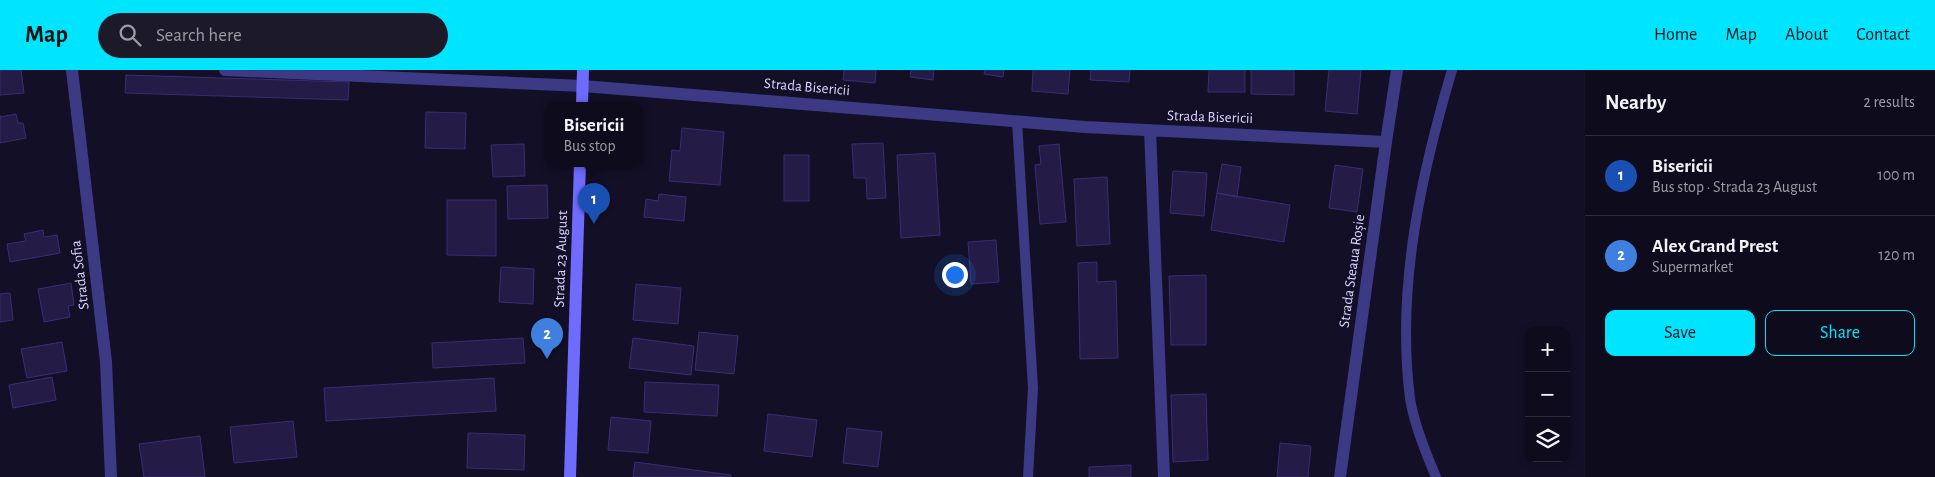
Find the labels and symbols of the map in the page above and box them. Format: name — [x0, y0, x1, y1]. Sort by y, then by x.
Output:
street label: Strada Bisericii — [763, 76, 851, 98]
street label: Strada Bisericii — [1167, 108, 1253, 126]
pin: 1 — [578, 183, 610, 224]
street label: Strada 23 August — [552, 210, 570, 308]
street label: Strada Steaua Roșie — [1337, 213, 1368, 329]
street label: Strada Sofia — [68, 239, 92, 311]
your location — [942, 262, 968, 288]
pin: 2 — [531, 318, 563, 359]

